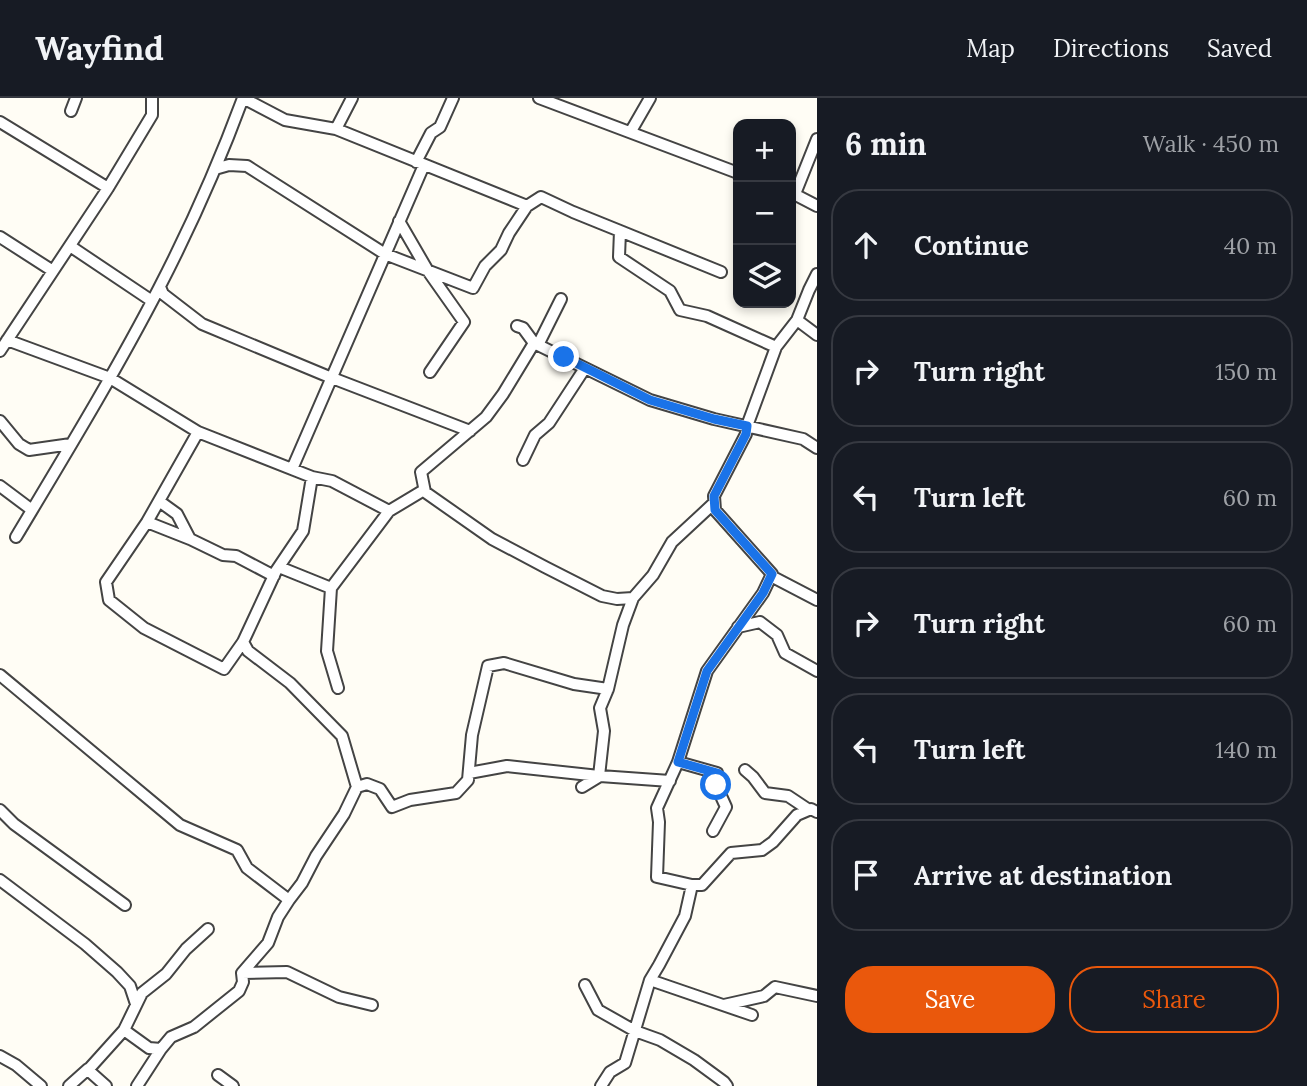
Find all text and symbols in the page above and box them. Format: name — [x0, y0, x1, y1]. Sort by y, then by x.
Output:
text: Wayfind — [35, 27, 164, 69]
text: Map — [966, 33, 1015, 64]
text: Directions — [1053, 33, 1169, 64]
text: Saved — [1207, 33, 1272, 64]
map controls — [733, 119, 796, 308]
button: + — [733, 119, 796, 182]
text: 6 min — [845, 125, 927, 163]
text: Walk · 450 m — [1143, 129, 1279, 158]
button: − — [733, 182, 796, 245]
icon: ahead — [847, 226, 885, 264]
text: Continue — [914, 229, 1029, 262]
text: 40 m — [1224, 231, 1277, 260]
button: layers — [733, 245, 796, 308]
route end — [548, 341, 579, 372]
icon: right — [847, 352, 885, 390]
text: Turn right — [914, 355, 1045, 388]
text: 150 m — [1215, 357, 1277, 386]
icon: left — [847, 478, 885, 516]
text: Turn left — [914, 481, 1025, 514]
text: 60 m — [1223, 483, 1277, 512]
icon: right — [847, 604, 885, 642]
text: Turn right — [914, 607, 1045, 640]
text: 60 m — [1223, 609, 1277, 638]
icon: left — [847, 730, 885, 768]
text: Turn left — [914, 733, 1025, 766]
text: 140 m — [1215, 735, 1277, 764]
route start — [700, 769, 731, 800]
icon: arrive — [847, 856, 885, 894]
text: Arrive at destination — [914, 859, 1172, 892]
button: Save — [845, 966, 1055, 1033]
button: Share — [1069, 966, 1279, 1033]

